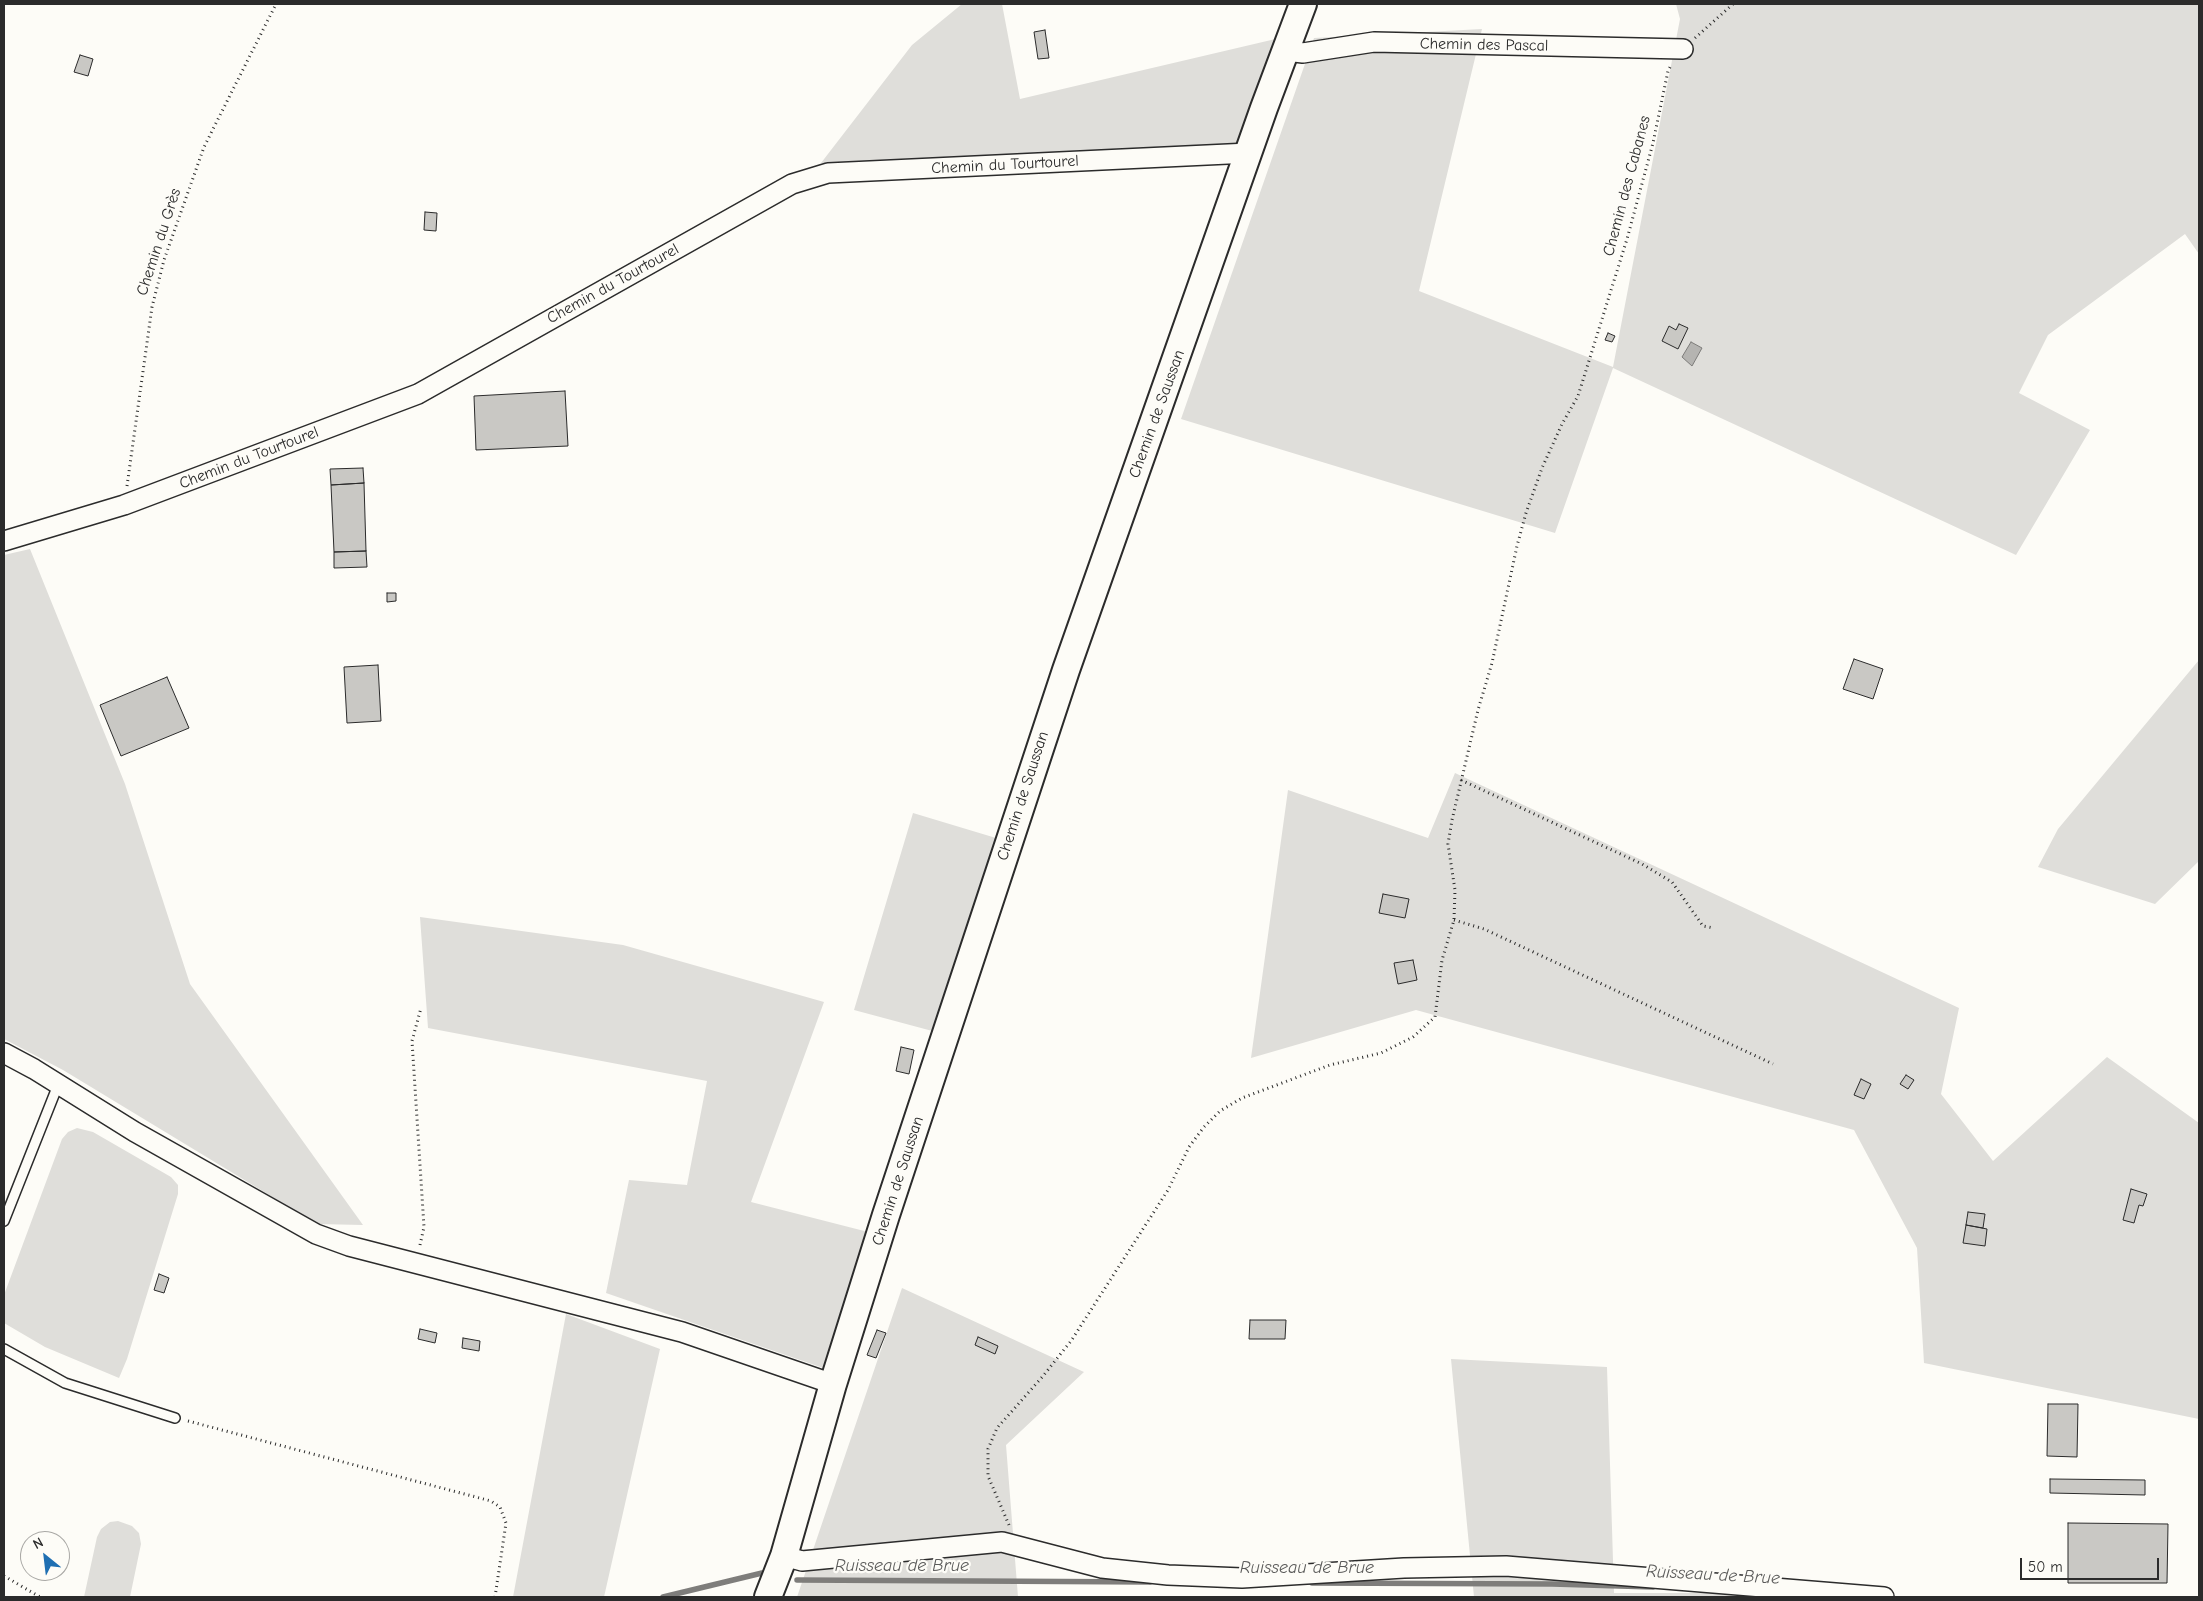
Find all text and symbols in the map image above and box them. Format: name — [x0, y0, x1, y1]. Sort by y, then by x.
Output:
street label: Chemin des Pascal — [1420, 34, 1548, 56]
street label: Chemin des Cabanes — [1599, 114, 1655, 258]
street label: Chemin du Tourtourel — [931, 152, 1079, 178]
street label: Chemin du Grès — [133, 186, 185, 298]
street label: Chemin du Tourtourel — [544, 240, 682, 328]
street label: Chemin de Saussan — [1125, 347, 1189, 481]
street label: Chemin du Tourtourel — [177, 423, 321, 493]
street label: Chemin de Saussan — [993, 729, 1053, 863]
street label: Chemin de Saussan — [868, 1114, 928, 1248]
north arrow — [20, 1531, 70, 1581]
text: N — [30, 1534, 46, 1553]
scale bar — [2023, 1548, 2162, 1580]
water label: Ruisseau de Brue — [835, 1555, 969, 1577]
water label: Ruisseau de Brue — [1240, 1557, 1374, 1579]
text: 50 m — [2028, 1558, 2063, 1576]
water label: Ruisseau de Brue — [1645, 1561, 1781, 1589]

